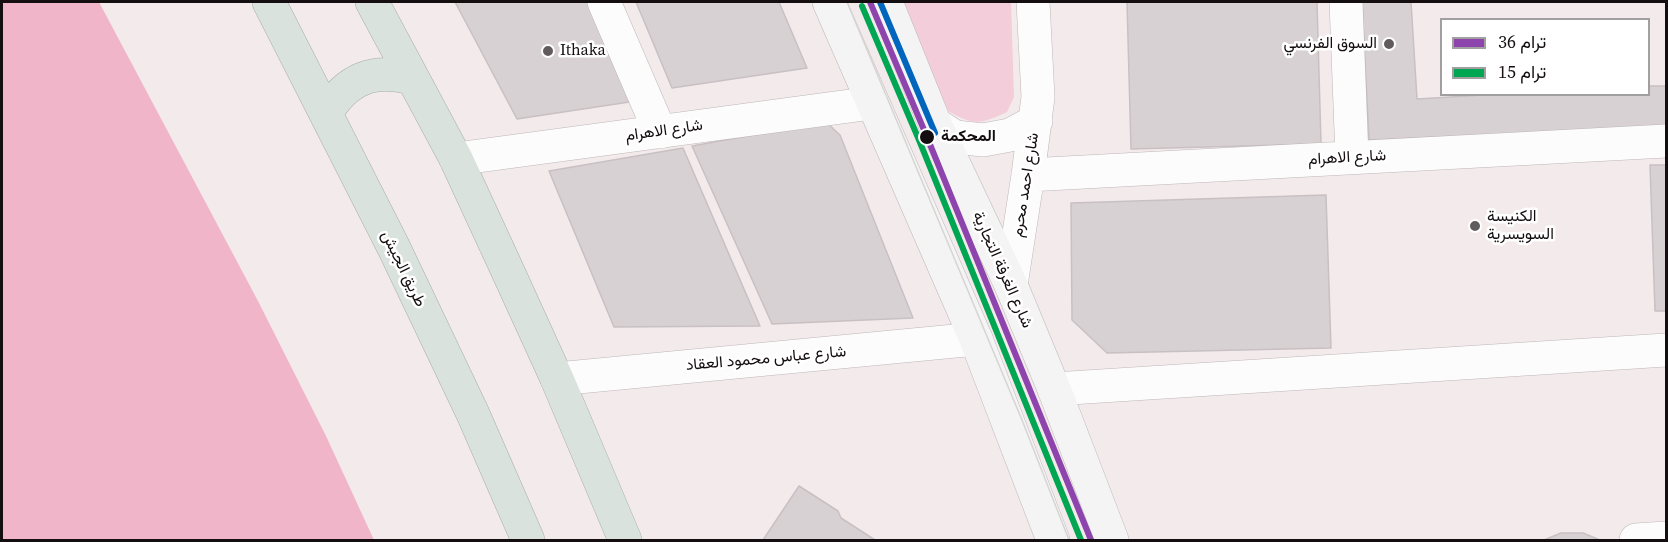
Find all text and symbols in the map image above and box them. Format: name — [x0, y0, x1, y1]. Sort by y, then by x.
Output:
legend — [1440, 18, 1650, 96]
text: ترام 36 — [1498, 29, 1546, 54]
place label: السوق الفرنسي — [1283, 34, 1377, 54]
marker: السوق الفرنسي — [1382, 37, 1396, 51]
place label: Ithaka — [560, 41, 606, 61]
marker: Ithaka — [541, 44, 555, 58]
text: ترام 15 — [1498, 59, 1546, 84]
street label: شارع الاهرام — [624, 116, 704, 146]
place label: المحكمة — [941, 127, 996, 147]
marker: المحكمة — [918, 128, 936, 146]
street label: شارع احمد محرم — [1008, 131, 1044, 239]
street label: شارع الاهرام — [1307, 146, 1387, 170]
place label: الكنيسة السويسرية — [1487, 207, 1554, 245]
street label: شارع الغرفة التجارية — [968, 209, 1036, 331]
marker: الكنيسة السويسرية — [1468, 219, 1482, 233]
street label: طريق الجيش — [376, 228, 430, 310]
street label: شارع عباس محمود العقاد — [685, 342, 847, 376]

